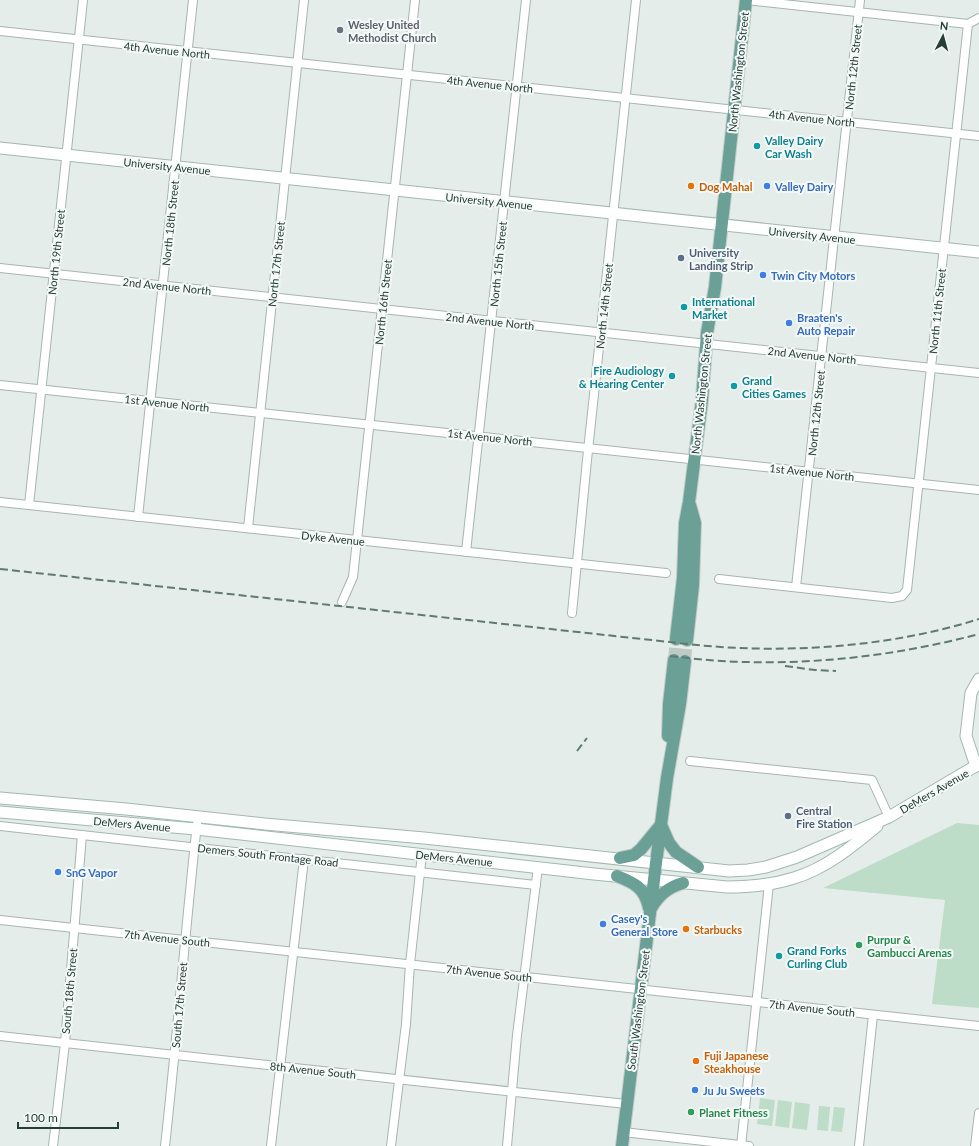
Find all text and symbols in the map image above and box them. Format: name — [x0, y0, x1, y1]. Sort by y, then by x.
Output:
street label: North Washington Street — [725, 11, 751, 133]
north arrow — [923, 16, 963, 56]
place label: Wesley United Methodist Church — [348, 18, 436, 44]
text: N — [939, 19, 949, 32]
street label: North 12th Street — [842, 24, 864, 110]
marker: Wesley United Methodist Church — [335, 25, 345, 35]
street label: 4th Avenue North — [123, 39, 211, 61]
street label: 4th Avenue North — [446, 73, 534, 95]
street label: 4th Avenue North — [768, 107, 856, 129]
place label: Valley Dairy Car Wash — [764, 134, 823, 160]
marker: Valley Dairy Car Wash — [752, 141, 762, 151]
street label: University Avenue — [123, 155, 211, 177]
street label: North 18th Street — [159, 180, 181, 266]
place label: Dog Mahal — [699, 180, 753, 193]
place label: Valley Dairy — [774, 180, 833, 193]
marker: Dog Mahal — [686, 181, 696, 191]
marker: Valley Dairy — [762, 181, 772, 191]
street label: University Avenue — [445, 190, 533, 212]
street label: North 19th Street — [45, 209, 67, 295]
street label: North 17th Street — [265, 221, 287, 307]
street label: North 15th Street — [487, 221, 509, 307]
street label: University Avenue — [768, 224, 856, 246]
place label: University Landing Strip — [689, 246, 753, 272]
marker: University Landing Strip — [676, 253, 686, 263]
street label: North 16th Street — [372, 259, 394, 345]
street label: North 14th Street — [593, 263, 615, 349]
street label: North 11th Street — [926, 268, 948, 354]
place label: Twin City Motors — [771, 269, 855, 282]
marker: Twin City Motors — [758, 270, 768, 280]
street label: 2nd Avenue North — [122, 275, 212, 297]
place label: International Market — [692, 295, 755, 321]
marker: International Market — [679, 302, 689, 312]
street label: 2nd Avenue North — [445, 310, 535, 332]
place label: Braaten's Auto Repair — [796, 311, 856, 337]
marker: Braaten's Auto Repair — [784, 318, 794, 328]
street label: North Washington Street — [688, 333, 714, 455]
street label: 2nd Avenue North — [767, 344, 857, 366]
place label: Fire Audiology & Hearing Center — [579, 364, 665, 390]
street label: North 12th Street — [805, 370, 827, 456]
marker: Fire Audiology & Hearing Center — [667, 371, 677, 381]
place label: Grand Cities Games — [742, 374, 806, 400]
marker: Grand Cities Games — [729, 381, 739, 391]
street label: 1st Avenue North — [124, 392, 210, 414]
street label: 1st Avenue North — [447, 426, 533, 448]
street label: 1st Avenue North — [769, 461, 855, 483]
street label: Dyke Avenue — [301, 528, 366, 548]
street label: DeMers Avenue — [897, 766, 971, 816]
place label: Central Fire Station — [796, 804, 853, 830]
marker: Central Fire Station — [783, 811, 793, 821]
street label: DeMers Avenue — [93, 814, 171, 834]
street label: Demers South Frontage Road — [197, 841, 339, 869]
street label: DeMers Avenue — [415, 847, 493, 869]
place label: SnG Vapor — [66, 866, 118, 879]
marker: SnG Vapor — [53, 867, 63, 877]
place label: Casey's General Store — [611, 912, 678, 938]
marker: Casey's General Store — [598, 919, 608, 929]
place label: Starbucks — [694, 923, 742, 936]
marker: Starbucks — [681, 924, 691, 934]
street label: 7th Avenue South — [123, 927, 211, 949]
place label: Purpur & Gambucci Arenas — [867, 933, 952, 959]
marker: Purpur & Gambucci Arenas — [854, 940, 864, 950]
place label: Grand Forks Curling Club — [787, 944, 847, 970]
street label: South 18th Street — [59, 948, 79, 1034]
street label: South Washington Street — [624, 949, 652, 1071]
marker: Grand Forks Curling Club — [774, 951, 784, 961]
street label: South 17th Street — [169, 962, 189, 1048]
street label: 7th Avenue South — [445, 962, 533, 984]
street label: 7th Avenue South — [768, 997, 856, 1019]
place label: Fuji Japanese Steakhouse — [704, 1049, 769, 1075]
marker: Fuji Japanese Steakhouse — [691, 1056, 701, 1066]
street label: 8th Avenue South — [269, 1059, 357, 1081]
place label: Ju Ju Sweets — [703, 1084, 765, 1097]
marker: Ju Ju Sweets — [690, 1085, 700, 1095]
scale bar — [18, 1104, 118, 1130]
place label: Planet Fitness — [699, 1106, 768, 1119]
marker: Planet Fitness — [686, 1107, 696, 1117]
text: 100 m — [24, 1110, 58, 1125]

